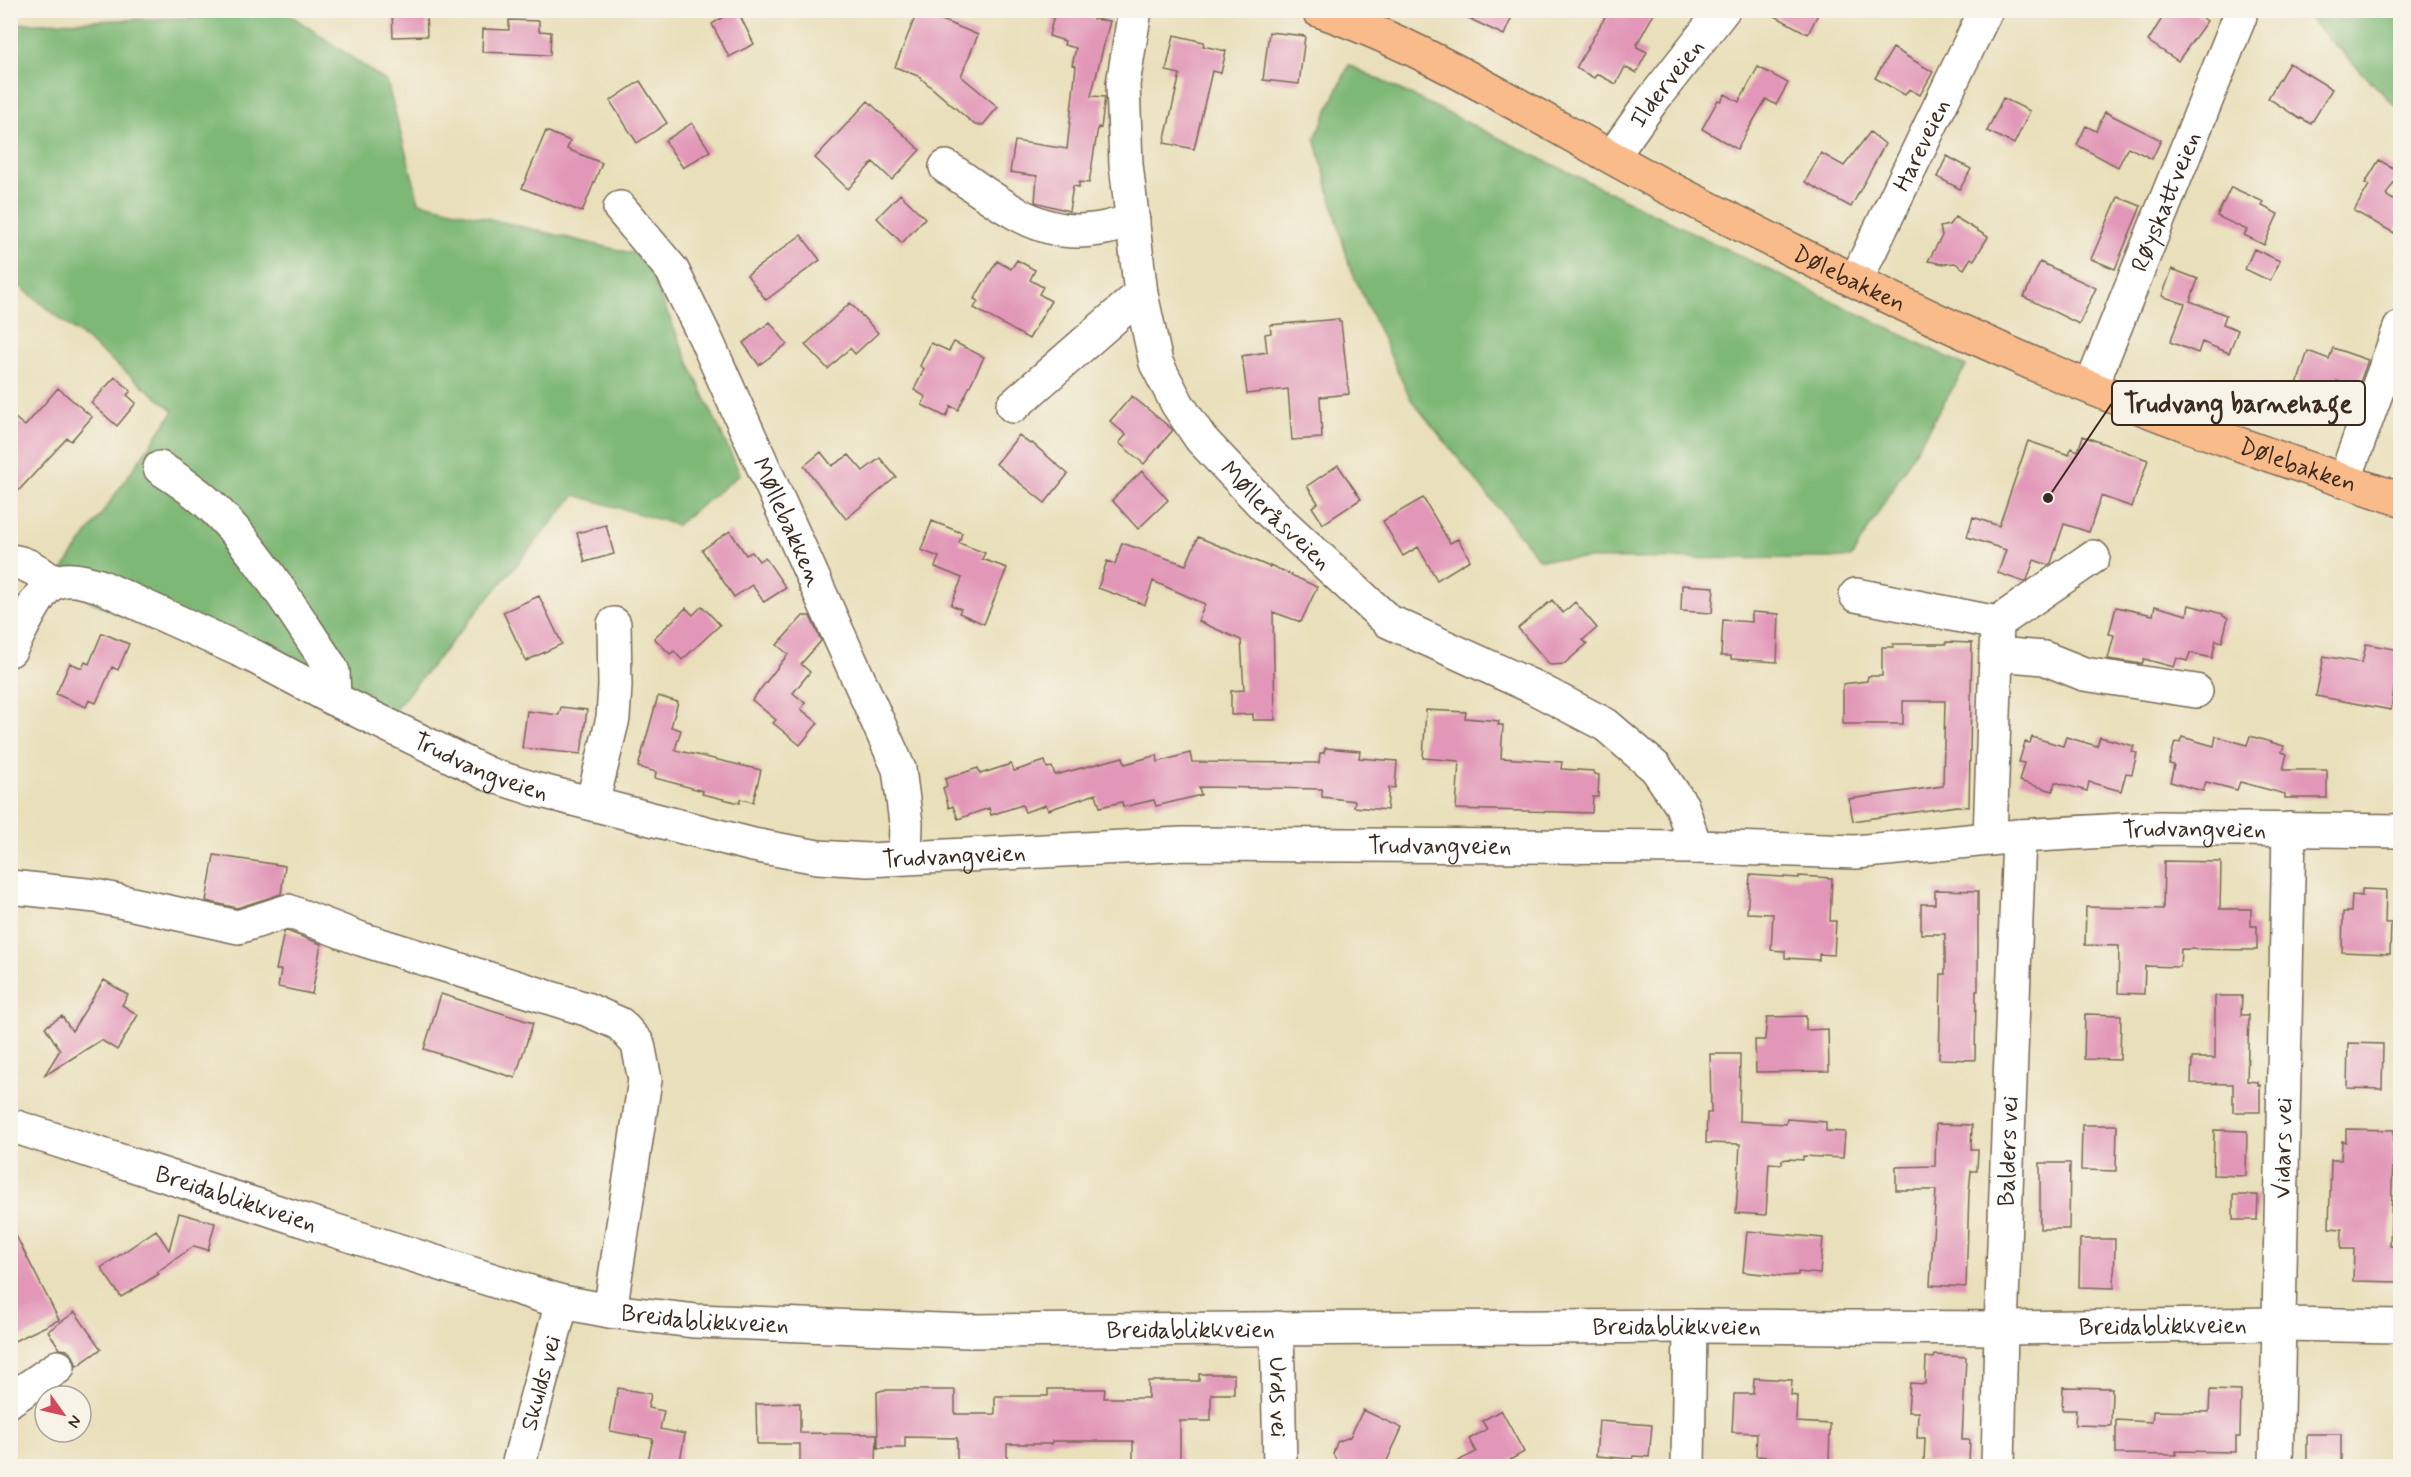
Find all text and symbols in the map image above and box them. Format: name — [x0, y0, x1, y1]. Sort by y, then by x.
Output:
street label: Ilderveien — [1624, 33, 1712, 134]
street label: Hareveien — [1887, 94, 1958, 197]
street label: Røyskattveien — [2125, 127, 2209, 277]
street label: Dølebakken — [1787, 239, 1911, 320]
callout: Trudvang barnehage — [2112, 381, 2365, 425]
text: Trudvang barnehage — [2124, 388, 2352, 425]
street label: Dølebakken — [2235, 432, 2360, 501]
street label: Møllebakken — [744, 453, 829, 592]
street label: Mølleråsveien — [1213, 455, 1337, 578]
street label: Trudvangveien — [408, 726, 551, 809]
street label: Trudvangveien — [2122, 814, 2266, 848]
street label: Trudvangveien — [1368, 831, 1511, 865]
street label: Trudvangveien — [881, 838, 1026, 876]
street label: Balders vei — [1991, 1095, 2026, 1207]
street label: Vidars vei — [2267, 1097, 2301, 1199]
street label: Breidablikkveien — [151, 1159, 321, 1241]
street label: Breidablikkveien — [619, 1298, 789, 1341]
street label: Breidablikkveien — [2078, 1310, 2247, 1344]
street label: Breidablikkveien — [1592, 1312, 1761, 1344]
street label: Breidablikkveien — [1106, 1315, 1275, 1347]
street label: Skulds vei — [514, 1332, 569, 1434]
street label: Urds vei — [1261, 1356, 1293, 1438]
north arrow — [33, 1384, 93, 1444]
text: N — [63, 1411, 86, 1432]

